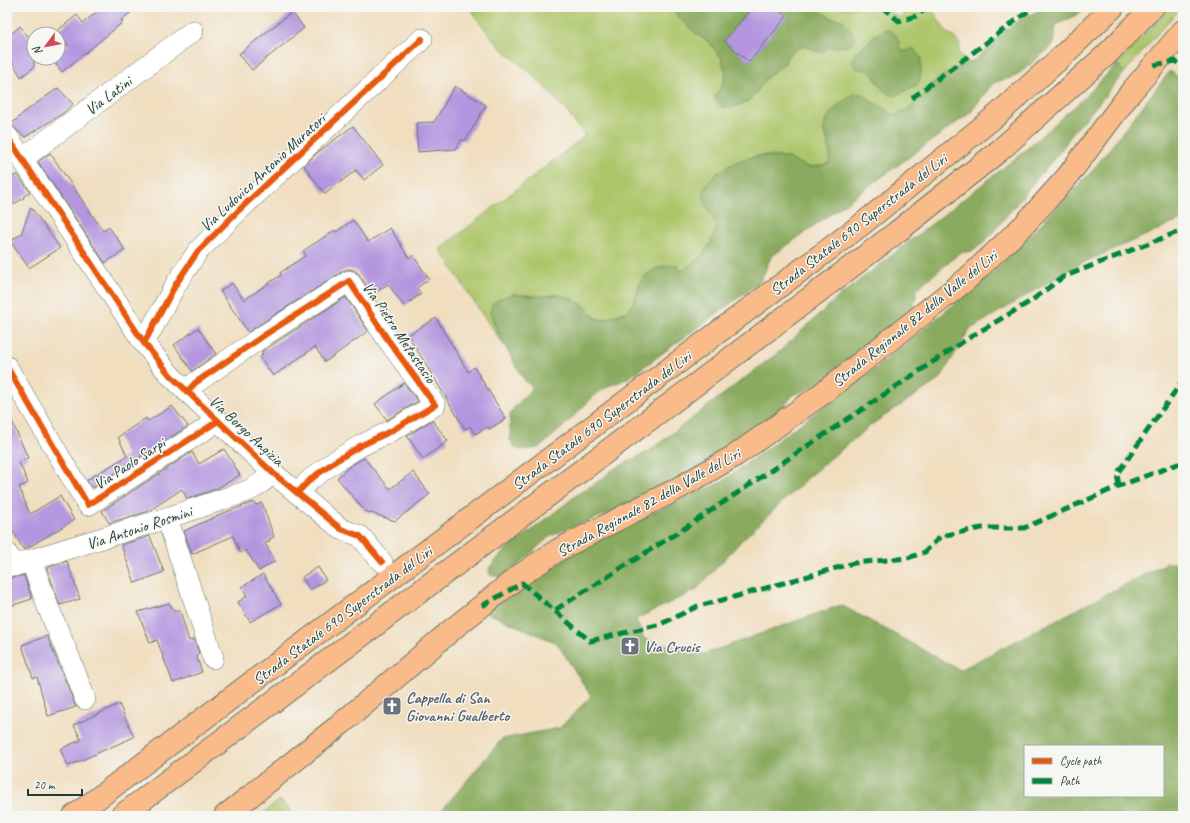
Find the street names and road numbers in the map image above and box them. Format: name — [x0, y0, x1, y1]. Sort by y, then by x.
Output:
street label: Via Latini — [81, 71, 137, 120]
street label: Via Ludovico Antonio Muratori — [196, 108, 331, 236]
street label: Strada Statale 690 Superstrada del Liri — [766, 148, 953, 300]
street label: Strada Regionale 82 della Valle del Liri — [828, 245, 1003, 392]
street label: Via Pietro Metastasio — [358, 278, 441, 388]
street label: Strada Statale 690 Superstrada del Liri — [508, 346, 697, 495]
street label: Via Borgo Angizia — [205, 391, 289, 471]
street label: Via Paolo Sarpi — [90, 432, 171, 494]
street label: Strada Regionale 82 della Valle del Liri — [553, 443, 746, 562]
street label: Via Antonio Rosmini — [84, 501, 196, 554]
street label: Strada Statale 690 Superstrada del Liri — [249, 541, 438, 690]

